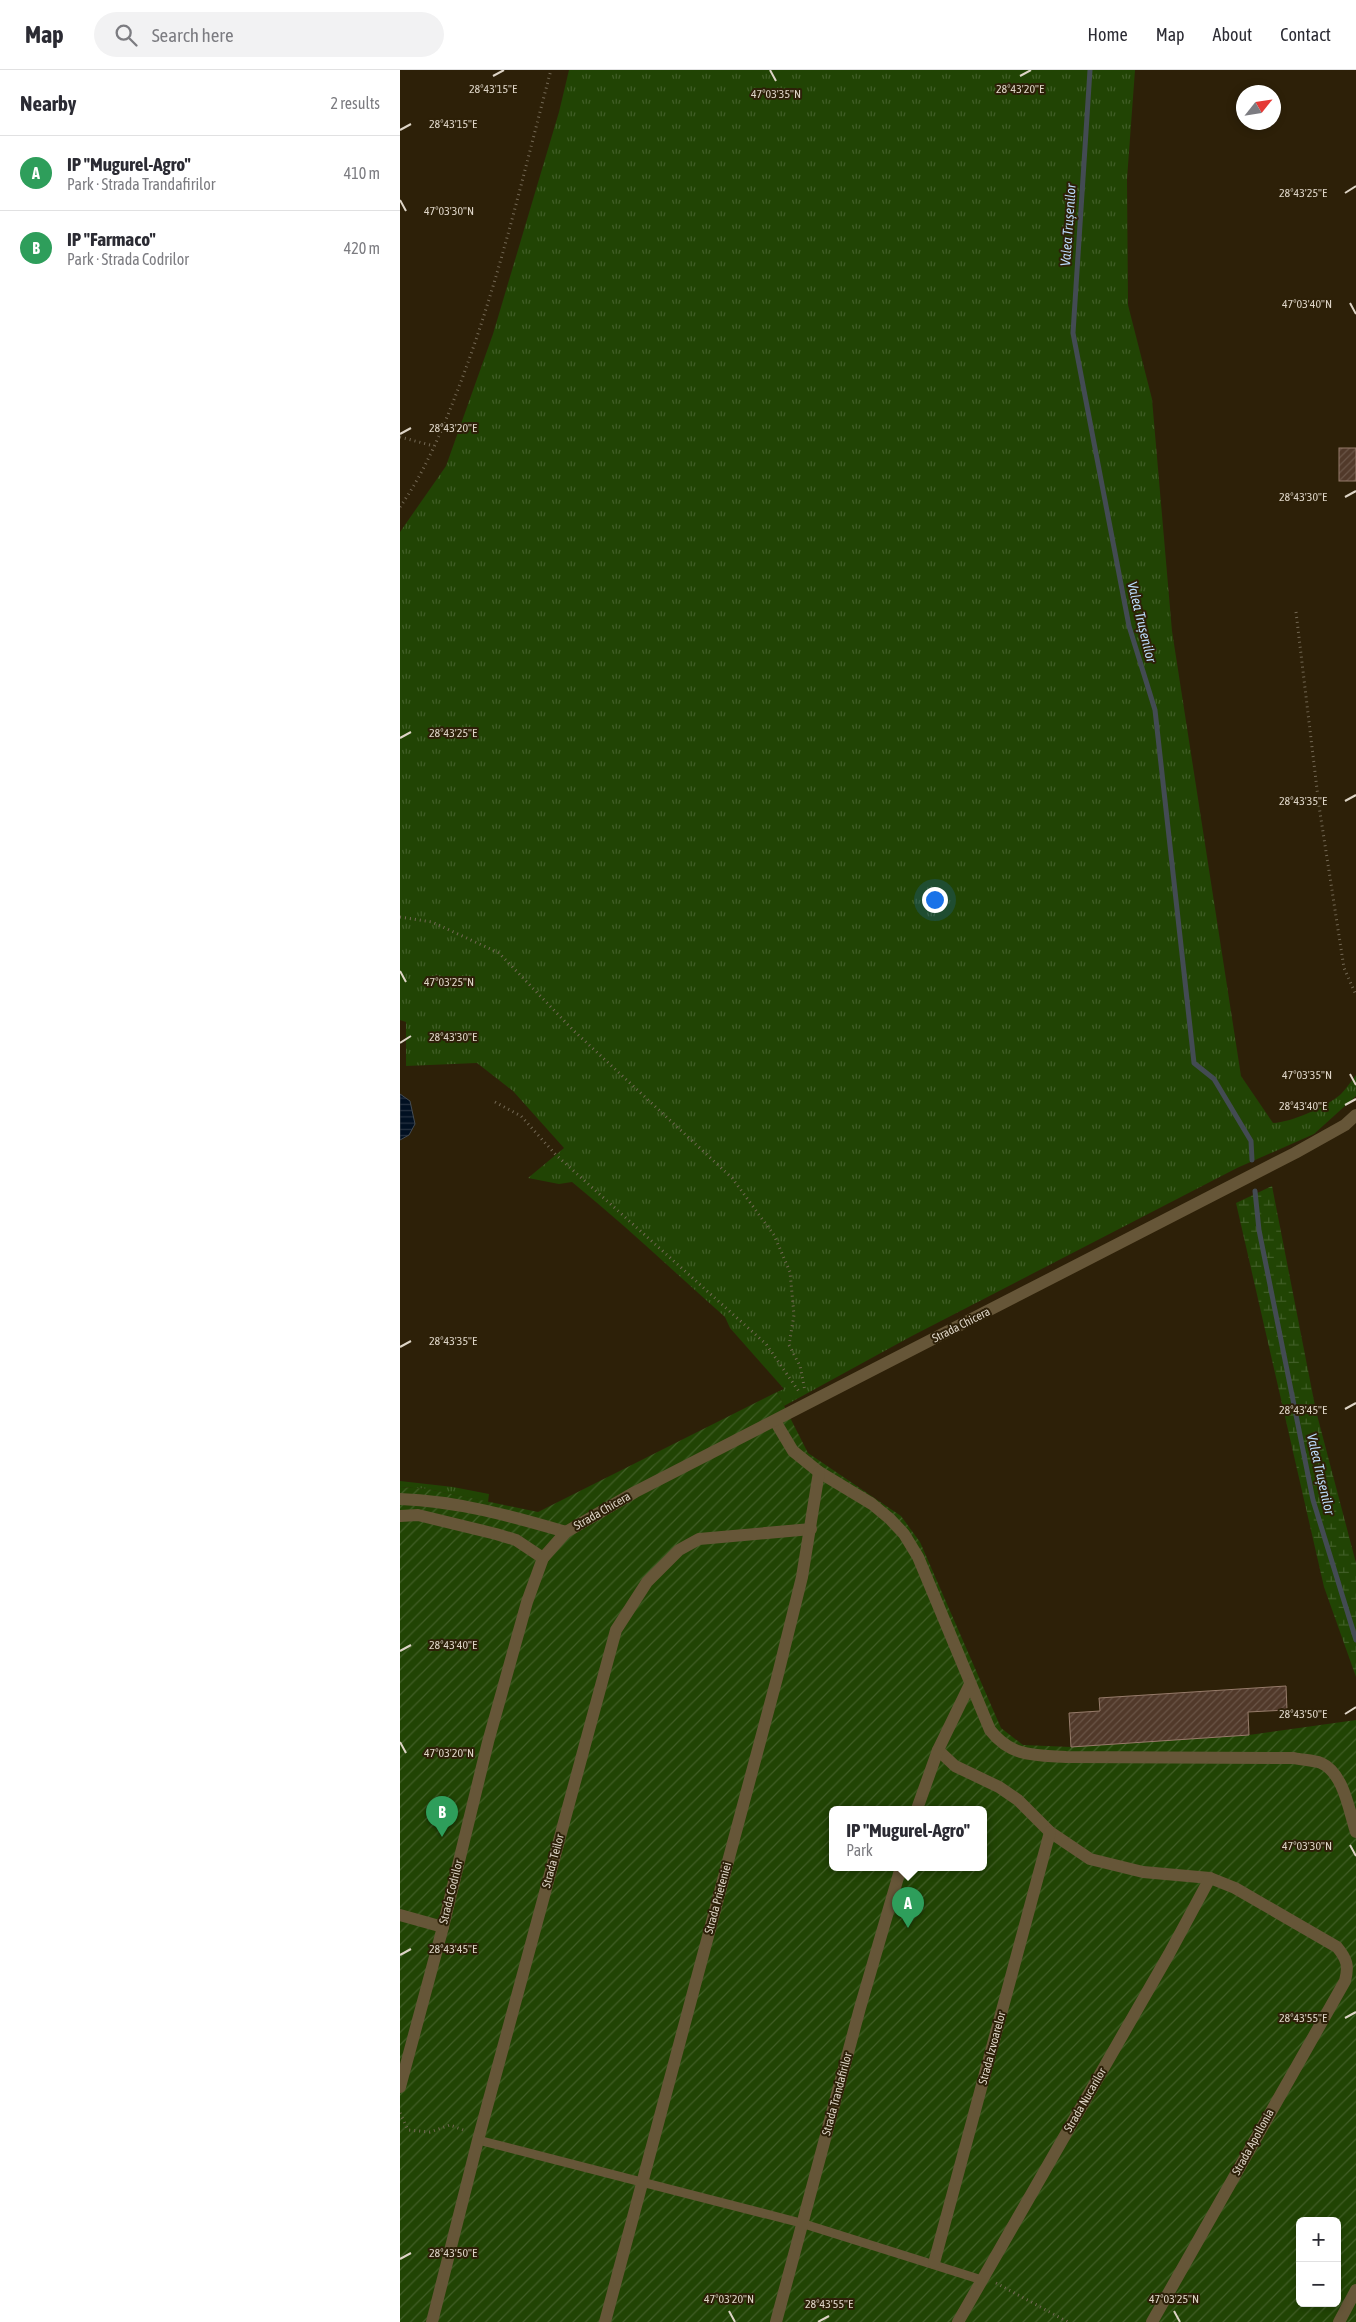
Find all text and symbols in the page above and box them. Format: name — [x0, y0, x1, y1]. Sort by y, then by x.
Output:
search box — [94, 12, 444, 57]
text: Map — [25, 21, 64, 48]
icon: search — [112, 21, 140, 49]
text: Search here — [152, 24, 234, 46]
text: Home — [1088, 24, 1128, 45]
text: Map — [1156, 24, 1185, 45]
text: About — [1213, 24, 1252, 45]
text: Contact — [1280, 24, 1331, 45]
text: 28°43'15"E — [469, 82, 517, 96]
text: 28°43'20"E — [996, 82, 1044, 96]
north arrow — [1236, 85, 1281, 130]
text: 47°03'35"N — [751, 87, 801, 101]
text: Nearby — [20, 91, 76, 115]
text: 2 results — [330, 94, 380, 112]
text: 28°43'15"E — [429, 117, 477, 131]
text: IP "Mugurel-Agro" — [67, 153, 191, 175]
text: A — [32, 164, 40, 182]
text: 410 m — [344, 164, 380, 182]
text: Park · Strada Trandafirilor — [67, 175, 215, 193]
water label: Valea Trușenilor — [1057, 182, 1079, 267]
text: 28°43'25"E — [1279, 186, 1327, 200]
text: 47°03'30"N — [424, 204, 474, 218]
text: IP "Farmaco" — [67, 228, 156, 250]
text: B — [32, 239, 40, 257]
text: 420 m — [344, 239, 380, 257]
text: Park · Strada Codrilor — [67, 250, 189, 268]
text: 47°03'40"N — [1282, 297, 1332, 311]
text: 28°43'20"E — [429, 421, 477, 435]
text: 28°43'30"E — [1279, 490, 1327, 504]
water label: Valea Trușenilor — [1124, 580, 1160, 665]
text: 28°43'25"E — [429, 726, 477, 740]
text: 28°43'35"E — [1279, 794, 1327, 808]
your location — [922, 887, 948, 913]
text: 47°03'25"N — [424, 975, 474, 989]
text: 28°43'30"E — [429, 1030, 477, 1044]
text: 47°03'35"N — [1282, 1068, 1332, 1082]
text: 28°43'40"E — [1279, 1099, 1327, 1113]
street label: Strada Chicera — [930, 1304, 992, 1346]
text: 28°43'35"E — [429, 1334, 477, 1348]
text: 28°43'45"E — [1279, 1403, 1327, 1417]
water label: Valea Trușenilor — [1304, 1432, 1338, 1517]
street label: Strada Chicera — [571, 1489, 633, 1533]
text: 28°43'40"E — [429, 1638, 477, 1652]
text: 28°43'50"E — [1279, 1707, 1327, 1721]
text: 47°03'20"N — [424, 1746, 474, 1760]
pin: B — [426, 1796, 458, 1837]
popup — [829, 1806, 987, 1871]
text: IP "Mugurel-Agro" — [846, 1819, 970, 1841]
street label: Strada Teilor — [539, 1832, 567, 1890]
text: 47°03'30"N — [1282, 1839, 1332, 1853]
text: Park — [846, 1841, 873, 1859]
street label: Strada Codrilor — [436, 1858, 466, 1926]
street label: Strada Prieteniei — [702, 1861, 734, 1935]
pin: A — [892, 1887, 924, 1928]
text: 28°43'45"E — [429, 1942, 477, 1956]
street label: Strada Izvoarelor — [976, 2010, 1009, 2086]
text: 28°43'55"E — [1279, 2011, 1327, 2025]
street label: Strada Trandafirilor — [819, 2050, 855, 2137]
street label: Strada Nucarilor — [1061, 2065, 1109, 2135]
street label: Strada Apollonia — [1229, 2106, 1277, 2178]
map controls — [1296, 2217, 1341, 2307]
button: + — [1296, 2217, 1341, 2262]
text: 28°43'50"E — [429, 2246, 477, 2260]
button: − — [1296, 2262, 1341, 2307]
text: 47°03'20"N — [704, 2292, 754, 2306]
text: 47°03'25"N — [1149, 2292, 1199, 2306]
text: 28°43'55"E — [805, 2297, 853, 2311]

